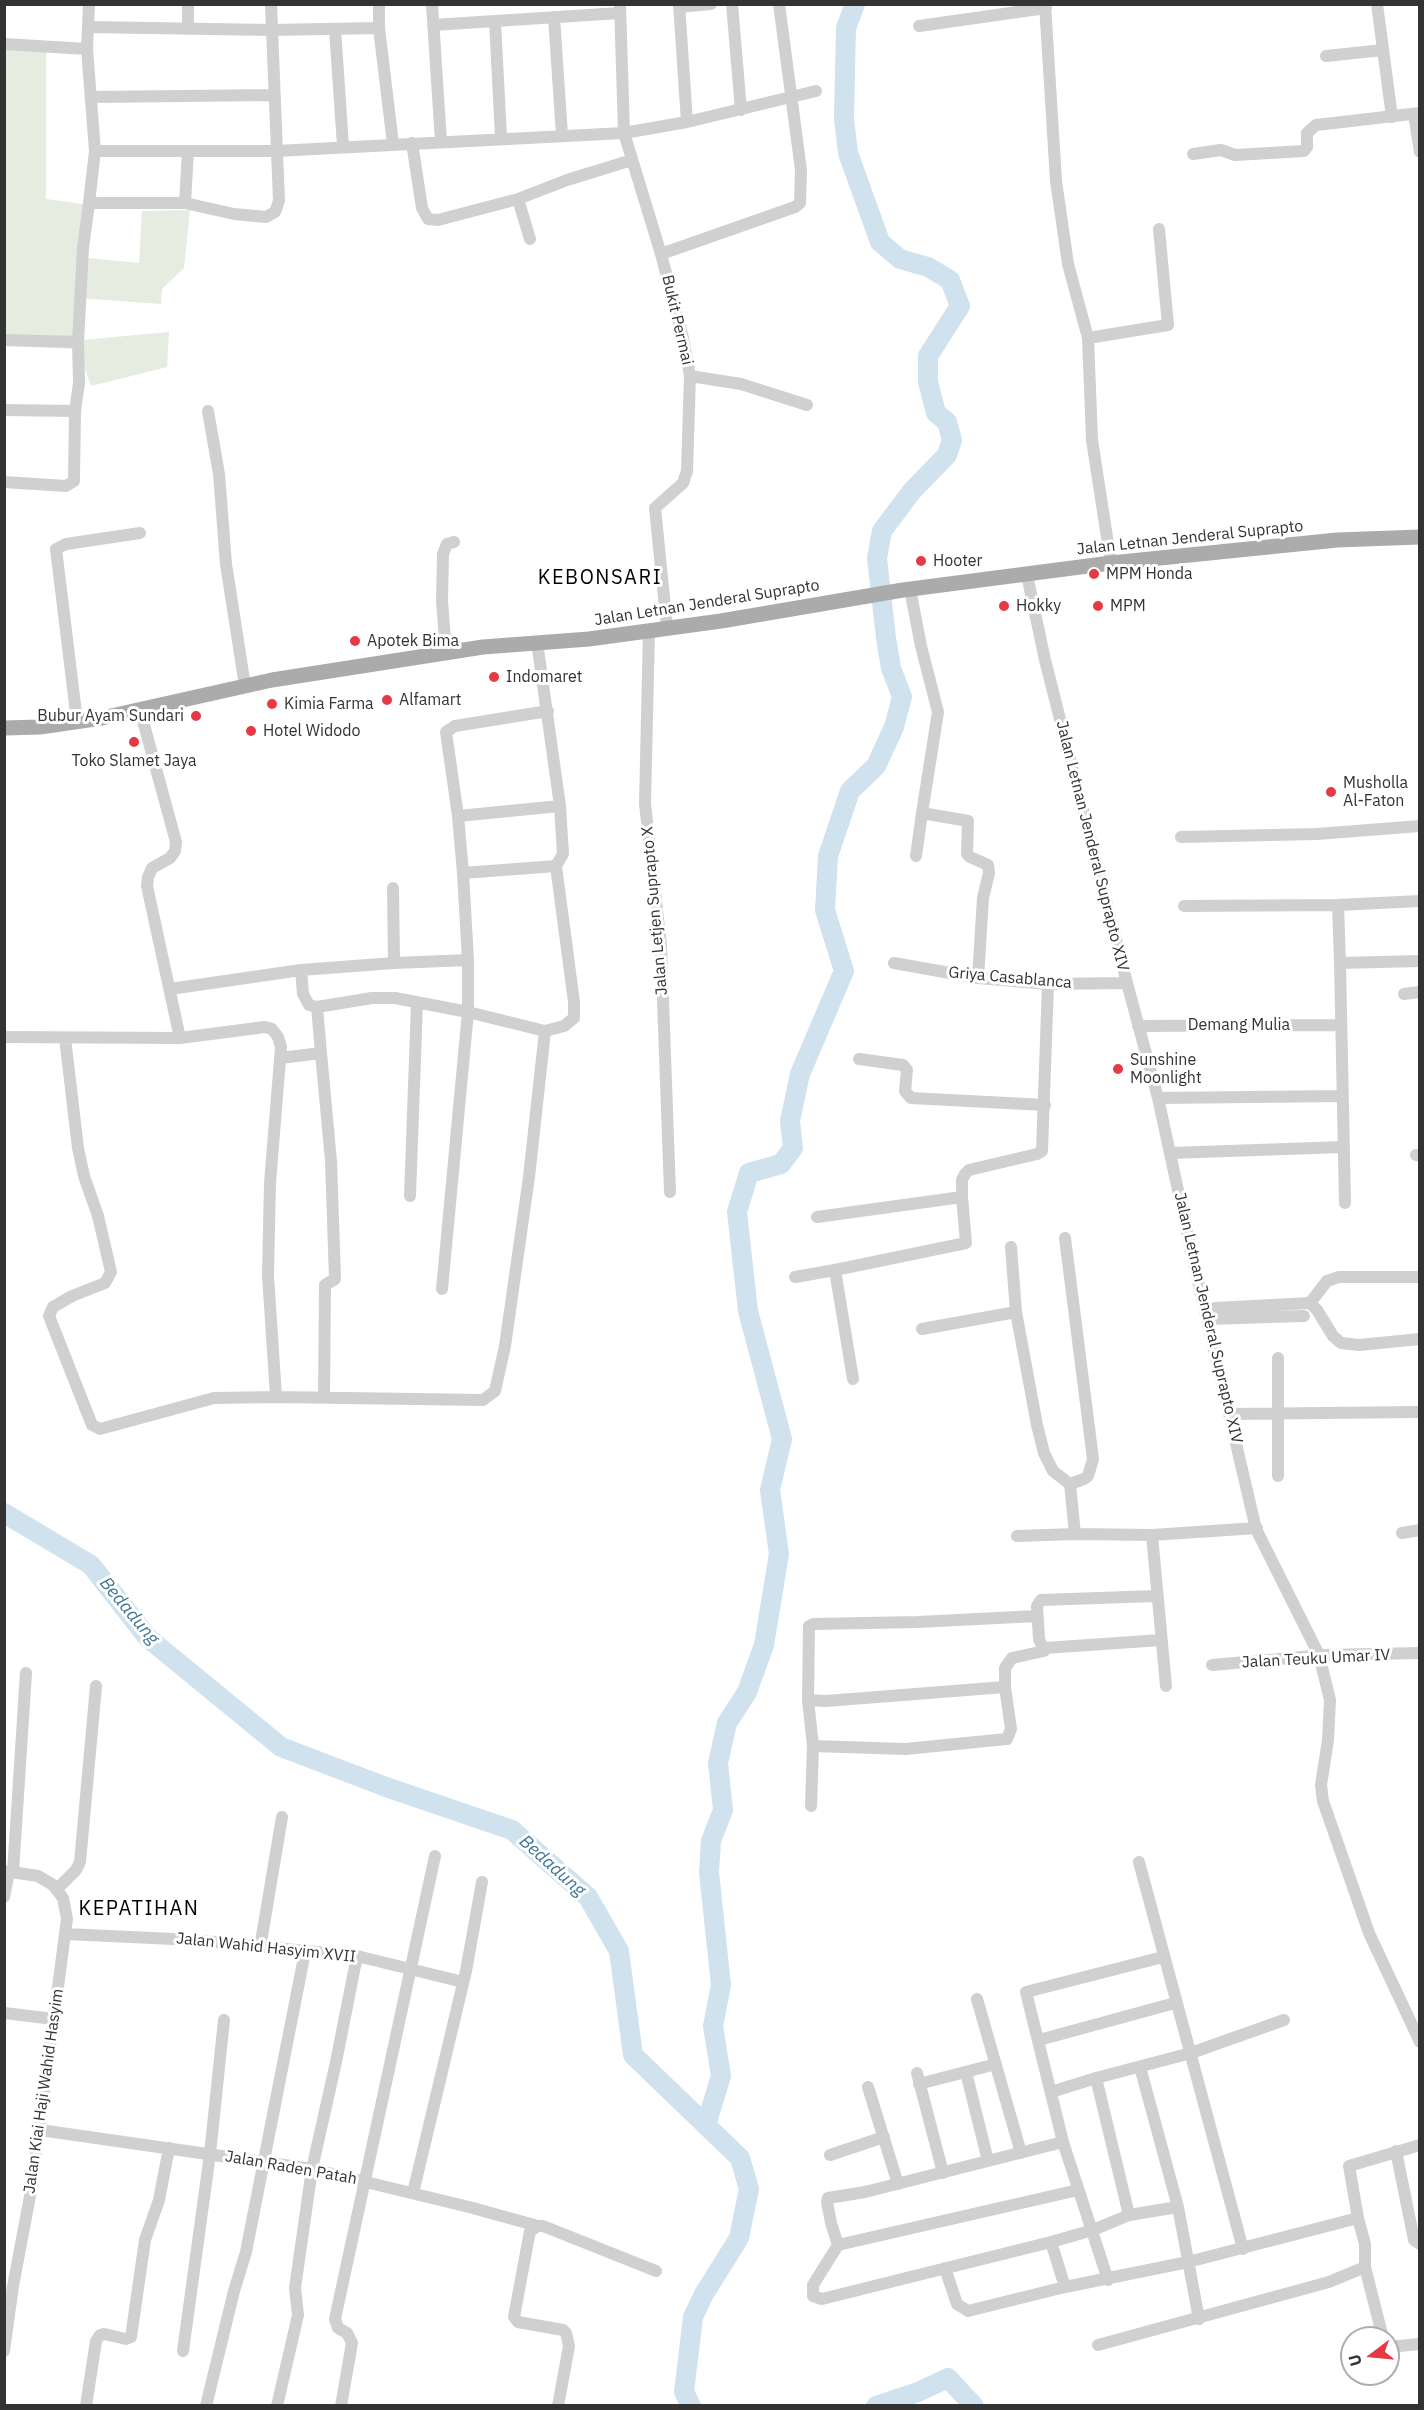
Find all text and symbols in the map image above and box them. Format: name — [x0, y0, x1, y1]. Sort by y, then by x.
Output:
street label: Bukit Permai — [657, 273, 697, 367]
street label: Jalan Letnan Jenderal Suprapto — [1076, 517, 1304, 559]
place label: Hooter — [933, 551, 982, 571]
marker: Hooter — [914, 554, 928, 568]
place label: MPM Honda — [1106, 564, 1193, 584]
district label: KEBONSARI — [538, 566, 662, 590]
marker: MPM Honda — [1087, 567, 1101, 581]
street label: Jalan Letnan Jenderal Suprapto — [593, 576, 821, 630]
place label: Hokky — [1016, 596, 1061, 616]
place label: MPM — [1110, 596, 1146, 616]
marker: Hokky — [997, 599, 1011, 613]
marker: MPM — [1091, 599, 1105, 613]
place label: Apotek Bima — [367, 631, 459, 651]
marker: Apotek Bima — [348, 634, 362, 648]
place label: Indomaret — [506, 667, 582, 687]
marker: Indomaret — [487, 670, 501, 684]
place label: Alfamart — [399, 690, 461, 710]
marker: Alfamart — [380, 693, 394, 707]
place label: Kimia Farma — [284, 694, 374, 714]
marker: Kimia Farma — [265, 697, 279, 711]
place label: Bubur Ayam Sundari — [37, 706, 184, 726]
marker: Bubur Ayam Sundari — [189, 709, 203, 723]
street label: Jalan Letnan Jenderal Suprapto XIV — [1052, 719, 1132, 973]
place label: Hotel Widodo — [263, 721, 360, 741]
marker: Hotel Widodo — [244, 724, 258, 738]
marker: Toko Slamet Jaya — [127, 735, 141, 749]
place label: Toko Slamet Jaya — [71, 751, 197, 771]
place label: Musholla Al-Faton — [1343, 773, 1408, 811]
marker: Musholla Al-Faton — [1324, 785, 1338, 799]
street label: Jalan Letjen Suprapto X — [638, 826, 672, 996]
street label: Griya Casablanca — [948, 963, 1072, 993]
street label: Demang Mulia — [1188, 1015, 1290, 1035]
place label: Sunshine Moonlight — [1130, 1050, 1202, 1088]
marker: Sunshine Moonlight — [1111, 1062, 1125, 1076]
street label: Jalan Letnan Jenderal Suprapto XIV — [1170, 1191, 1246, 1445]
water label: Bedadung — [95, 1573, 163, 1649]
street label: Jalan Teuku Umar IV — [1241, 1646, 1391, 1672]
water label: Bedadung — [515, 1831, 589, 1901]
district label: KEPATIHAN — [79, 1897, 199, 1921]
street label: Jalan Wahid Hasyim XVII — [175, 1929, 357, 1967]
street label: Jalan Kiai Haji Wahid Hasyim — [20, 1987, 68, 2195]
street label: Jalan Raden Patah — [224, 2147, 358, 2189]
north arrow — [1340, 2326, 1400, 2386]
text: U — [1343, 2352, 1366, 2369]

